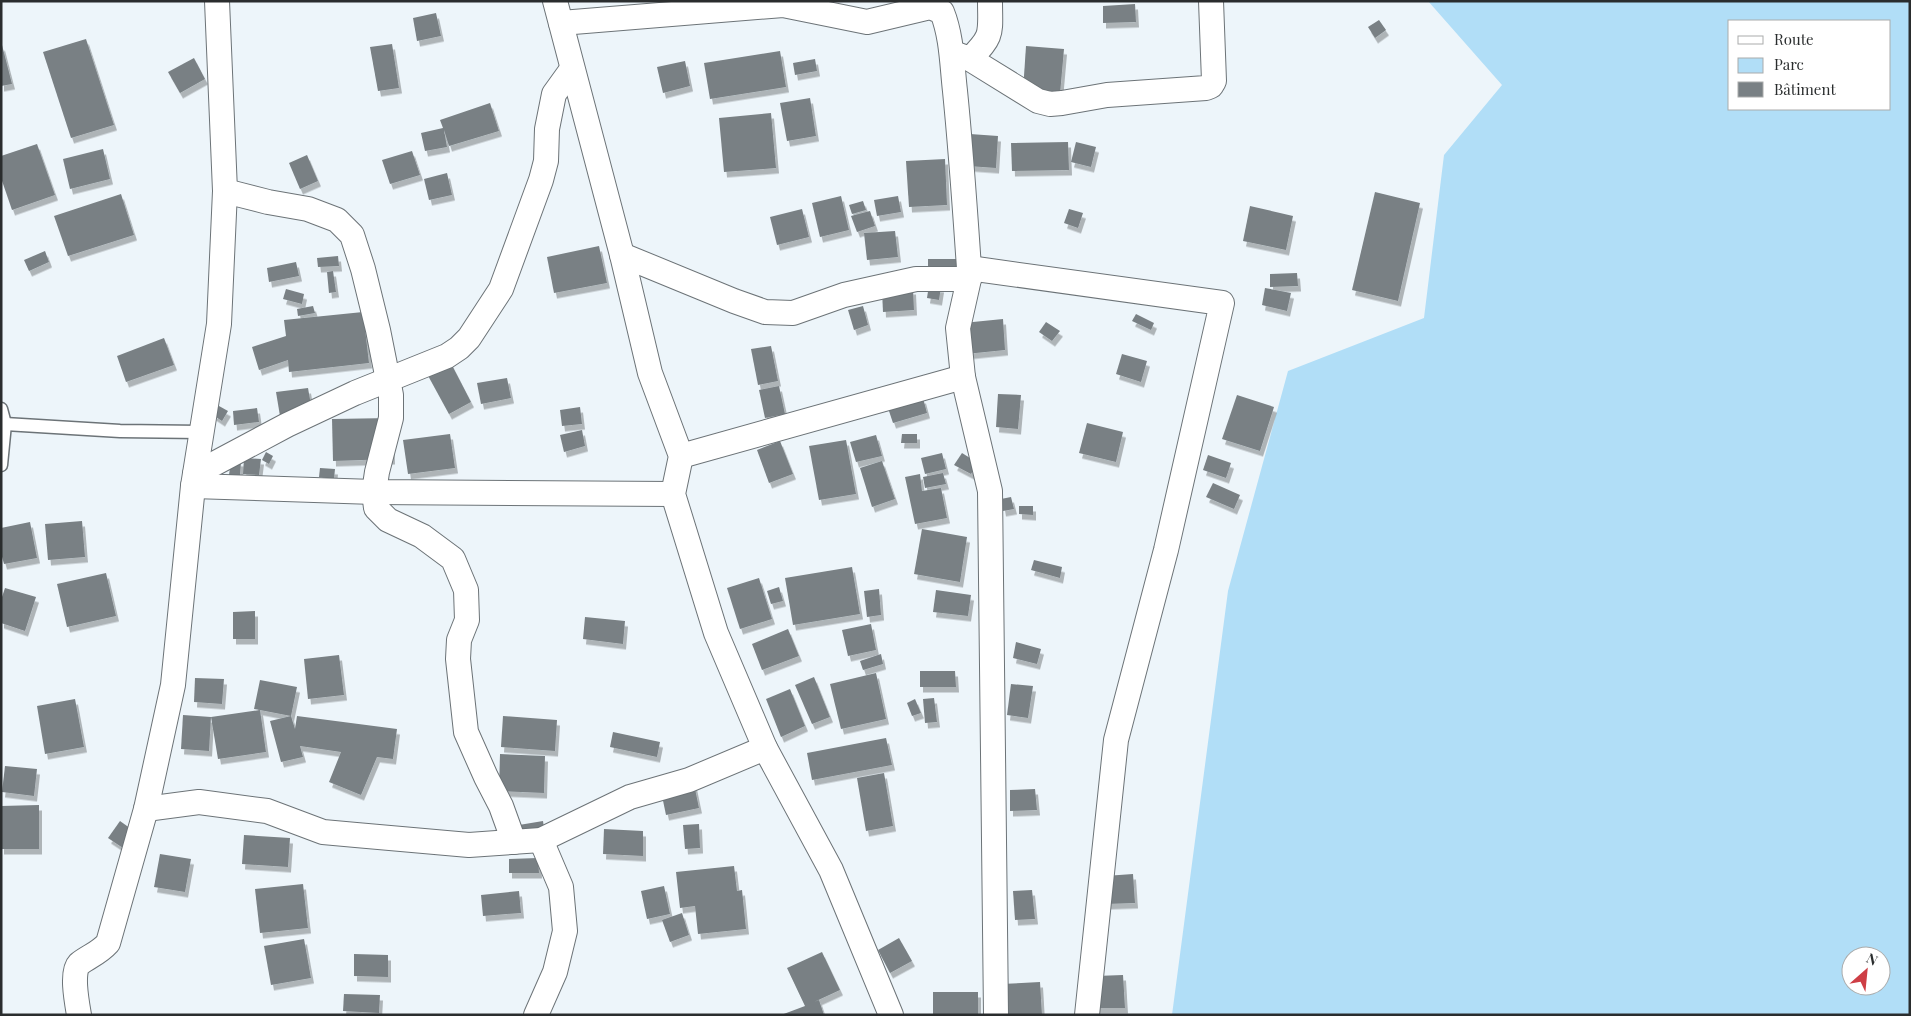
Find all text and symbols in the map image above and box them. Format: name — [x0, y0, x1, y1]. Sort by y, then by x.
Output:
legend — [1728, 20, 1891, 110]
text: Route — [1774, 29, 1814, 49]
text: Parc — [1774, 54, 1804, 74]
text: Bâtiment — [1774, 79, 1836, 99]
north arrow — [1841, 946, 1891, 996]
text: N — [1863, 948, 1881, 970]

